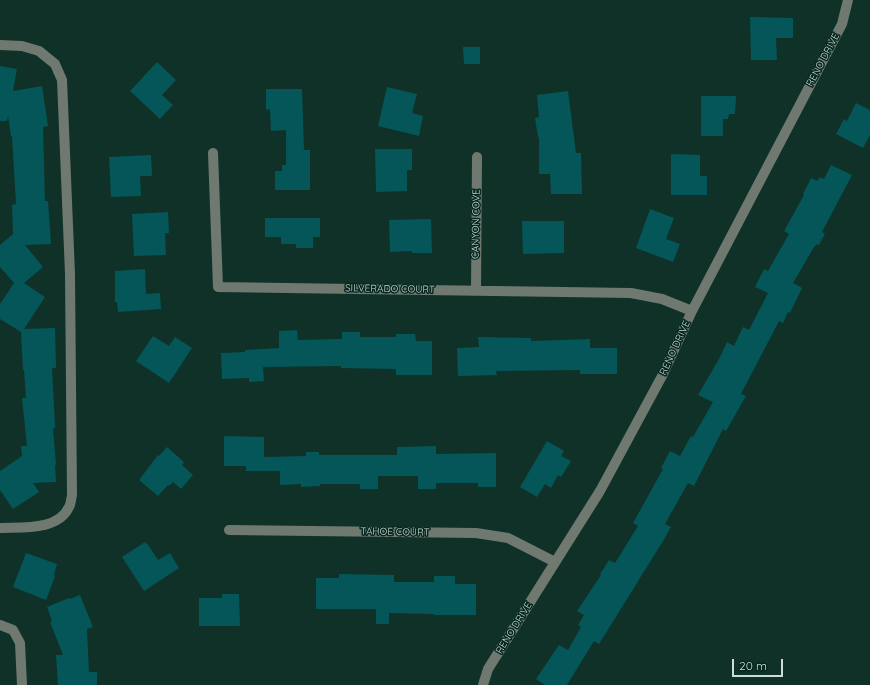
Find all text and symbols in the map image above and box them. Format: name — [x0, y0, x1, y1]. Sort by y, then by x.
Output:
street label: RENO DRIVE — [804, 31, 842, 89]
street label: CANYON COVE — [469, 189, 483, 259]
street label: SILVERADO COURT — [345, 282, 435, 296]
street label: RENO DRIVE — [657, 319, 693, 377]
street label: TAHOE COURT — [360, 525, 430, 539]
street label: RENO DRIVE — [493, 600, 535, 656]
scale bar — [734, 651, 785, 677]
text: 20 m — [739, 658, 767, 673]

